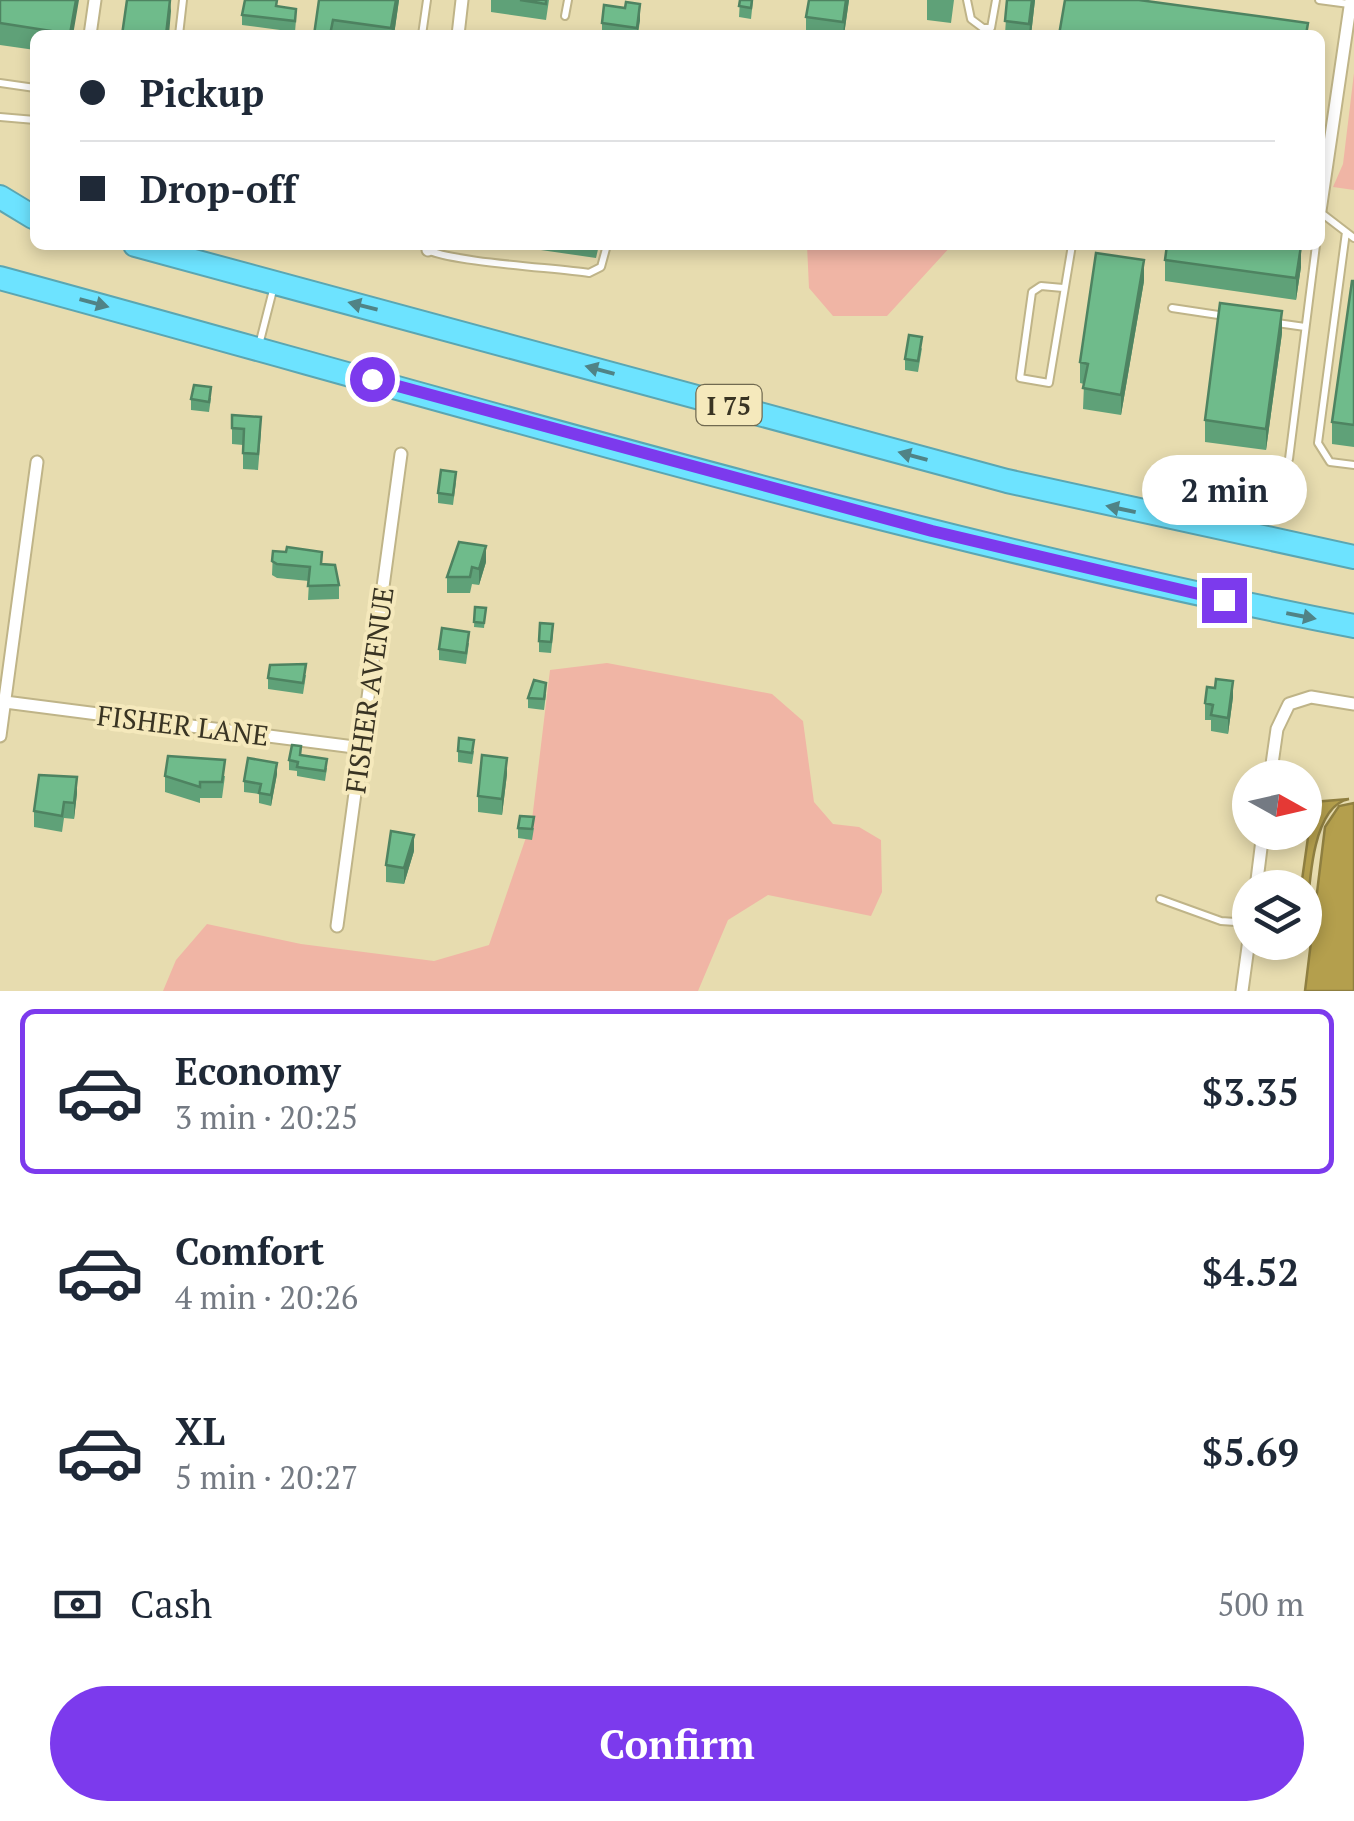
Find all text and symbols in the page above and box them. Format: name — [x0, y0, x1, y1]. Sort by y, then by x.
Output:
text: Pickup — [140, 68, 264, 118]
text: Drop-off — [140, 164, 297, 214]
one-way arrow — [79, 296, 110, 312]
one-way arrow — [347, 298, 378, 314]
route start — [350, 357, 395, 402]
one-way arrow — [584, 361, 615, 377]
road number: I 75 — [696, 385, 762, 425]
one-way arrow — [897, 447, 928, 463]
callout: 2 min — [1142, 455, 1306, 525]
text: 2 min — [1181, 469, 1268, 511]
one-way arrow — [1106, 500, 1137, 516]
route end — [1202, 578, 1247, 623]
street label: FISHER AVENUE — [336, 584, 402, 796]
one-way arrow — [1286, 609, 1318, 624]
street label: FISHER LANE — [95, 696, 271, 754]
north arrow — [1232, 760, 1322, 850]
map controls — [1232, 760, 1322, 960]
button: layers — [1232, 870, 1322, 960]
text: Economy — [175, 1046, 341, 1096]
icon: car — [55, 1047, 145, 1137]
text: $3.35 — [1202, 1067, 1299, 1117]
text: 3 min · 20:25 — [175, 1096, 358, 1138]
text: Comfort — [175, 1226, 324, 1276]
icon: car — [55, 1227, 145, 1317]
text: $4.52 — [1202, 1247, 1299, 1297]
text: 4 min · 20:26 — [175, 1276, 358, 1318]
text: XL — [175, 1406, 225, 1456]
icon: car — [55, 1407, 145, 1497]
text: $5.69 — [1202, 1427, 1299, 1477]
text: 5 min · 20:27 — [175, 1456, 358, 1498]
icon: cash — [50, 1577, 105, 1632]
text: Cash — [130, 1579, 212, 1629]
text: 500 m — [1217, 1583, 1304, 1625]
button: Confirm — [50, 1686, 1304, 1801]

